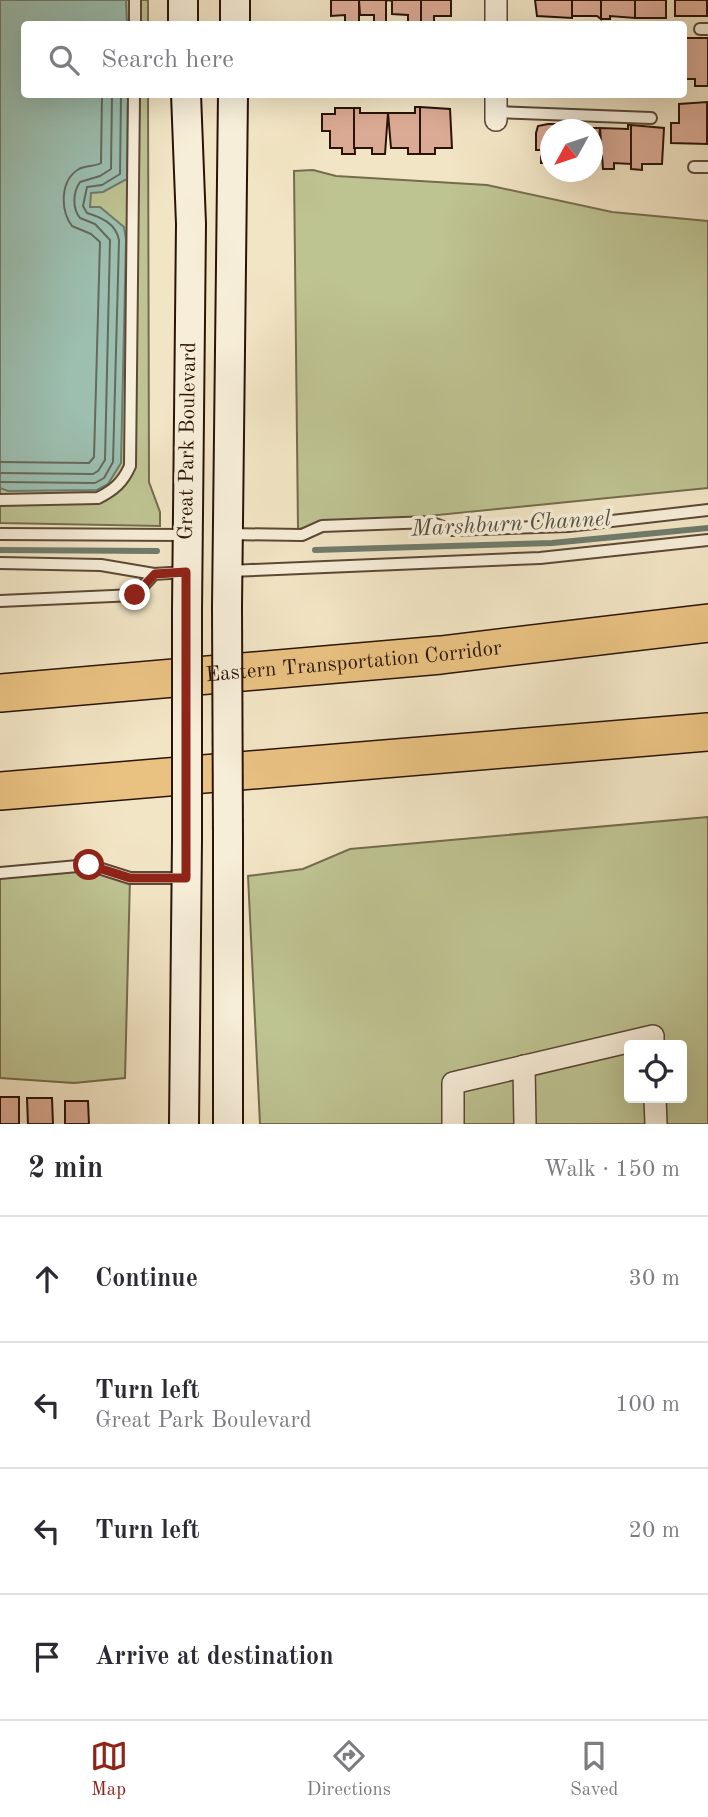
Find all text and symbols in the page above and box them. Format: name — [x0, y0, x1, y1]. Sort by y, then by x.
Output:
search box — [21, 21, 687, 98]
icon: search — [45, 41, 83, 79]
text: Search here — [101, 47, 234, 73]
north arrow — [540, 119, 603, 182]
street label: Great Park Boulevard — [176, 342, 200, 540]
water label: Marshburn Channel — [410, 507, 612, 541]
route end — [119, 579, 150, 610]
street label: Eastern Transportation Corridor — [205, 637, 503, 686]
route start — [73, 849, 104, 880]
map controls — [624, 1040, 687, 1103]
button: locate — [624, 1040, 687, 1103]
text: 2 min — [28, 1154, 103, 1184]
text: Walk · 150 m — [544, 1158, 680, 1181]
icon: ahead — [28, 1260, 66, 1298]
text: Continue — [95, 1266, 198, 1292]
text: 30 m — [629, 1267, 680, 1290]
text: Turn left — [95, 1378, 200, 1404]
icon: left — [28, 1386, 66, 1424]
text: 100 m — [615, 1393, 680, 1416]
text: Great Park Boulevard — [95, 1409, 312, 1432]
icon: left — [28, 1512, 66, 1550]
text: Turn left — [95, 1518, 200, 1544]
text: 20 m — [629, 1519, 680, 1542]
icon: arrive — [28, 1638, 66, 1676]
text: Arrive at destination — [95, 1644, 334, 1670]
tab: Map — [90, 1737, 128, 1802]
tab: Directions — [307, 1737, 391, 1802]
tab: Saved — [570, 1737, 618, 1802]

